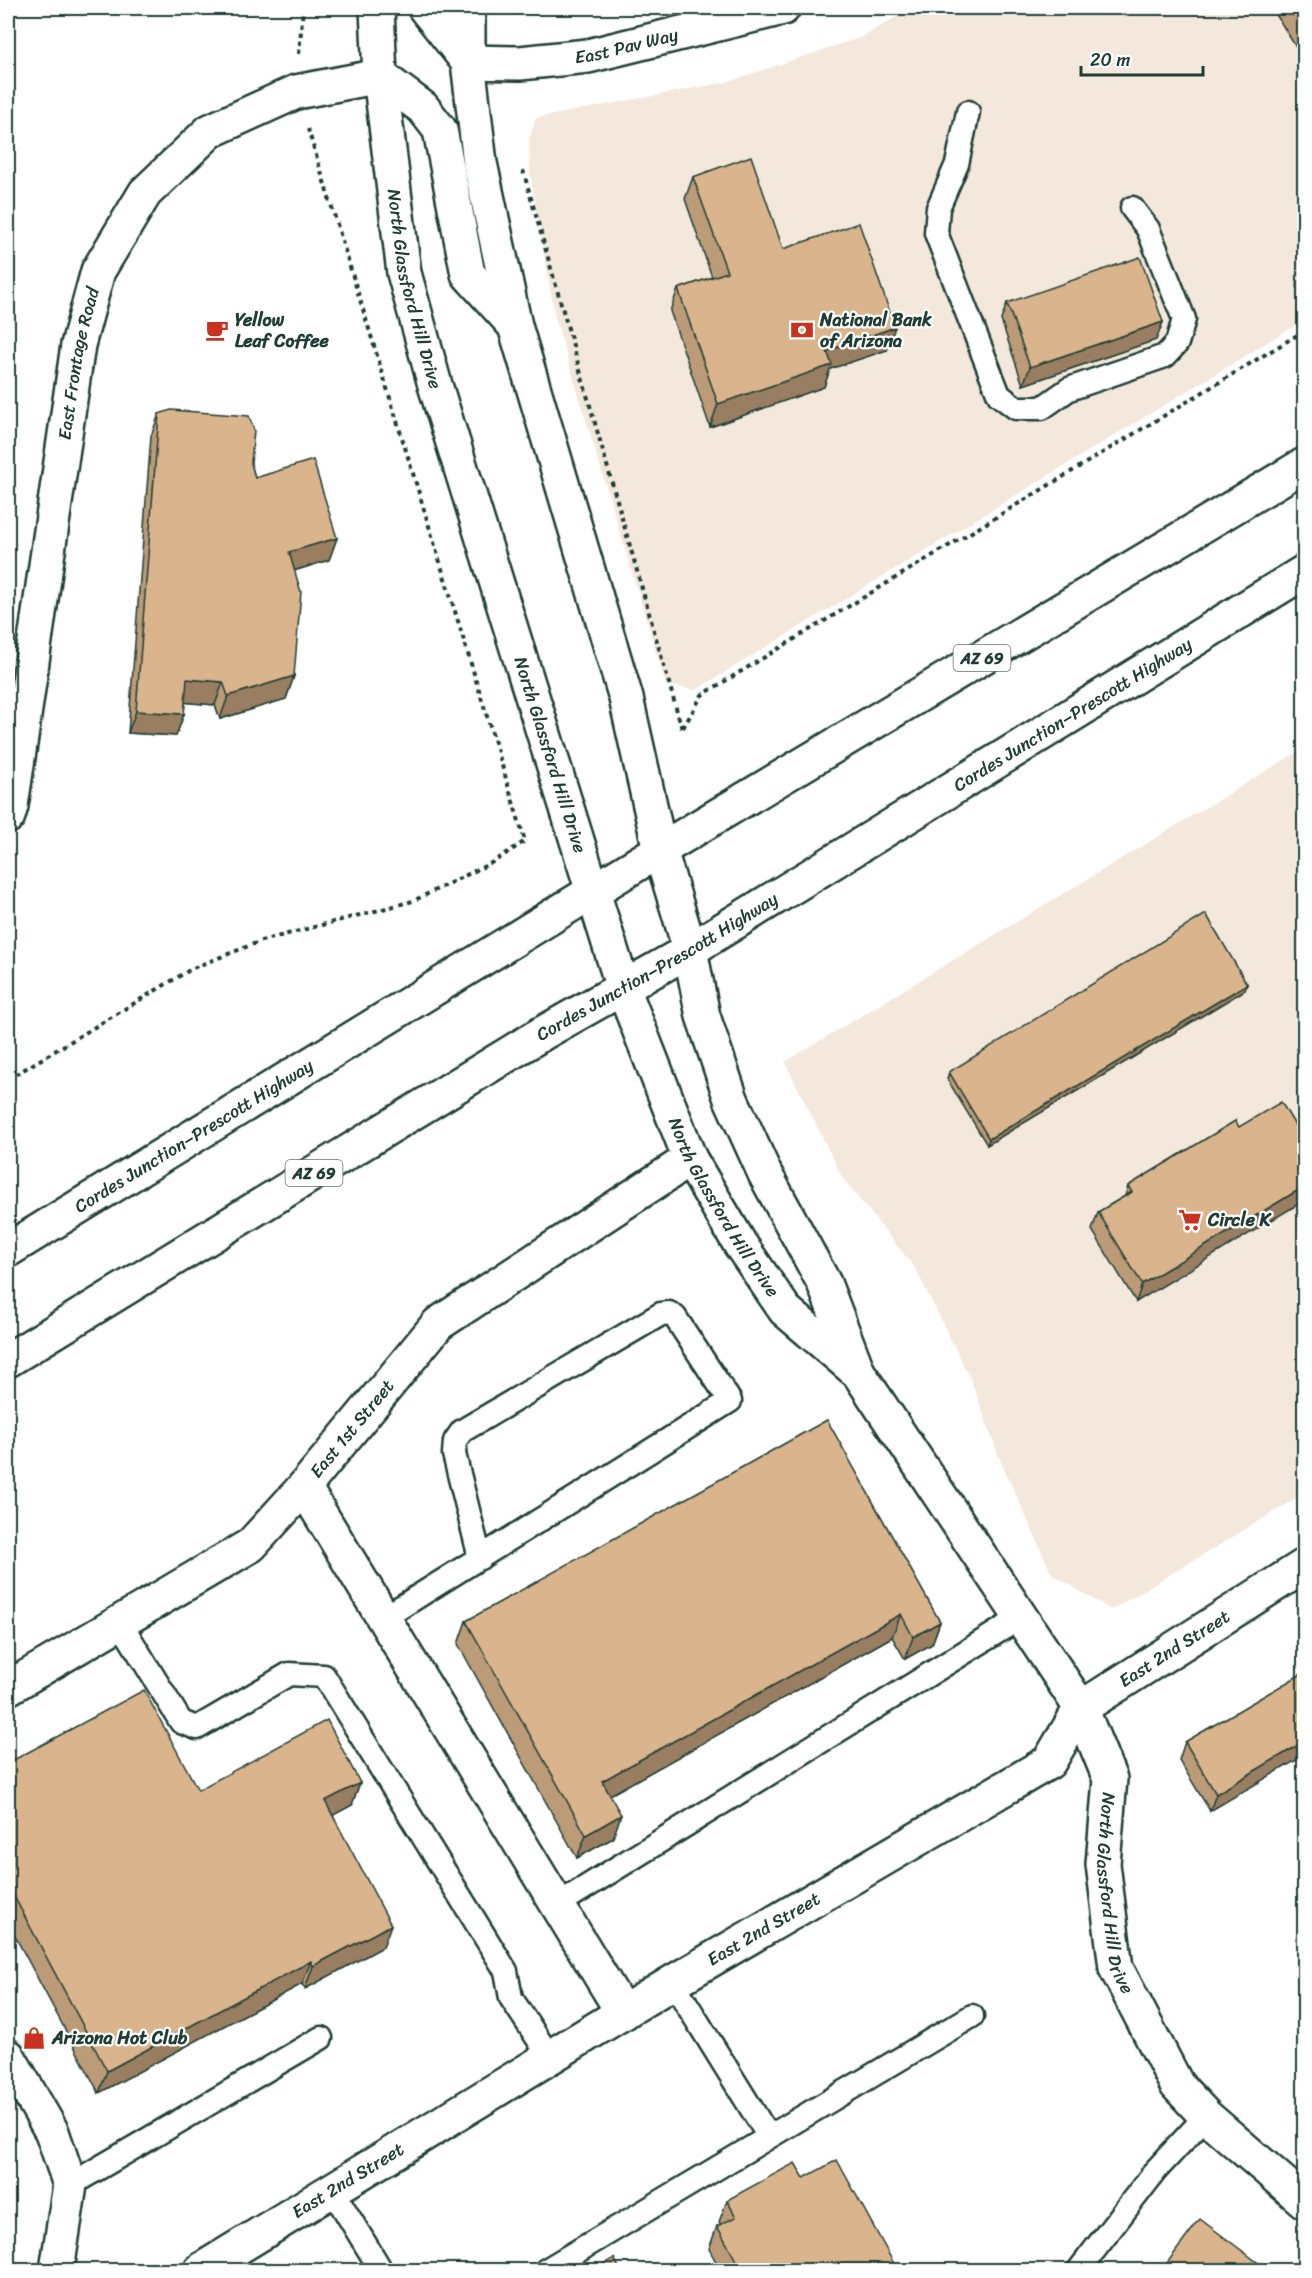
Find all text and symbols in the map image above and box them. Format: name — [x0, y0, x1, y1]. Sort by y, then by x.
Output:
street label: East Pav Way — [573, 18, 682, 73]
scale bar — [1081, 39, 1202, 77]
text: 20 m — [1090, 44, 1130, 76]
street label: North Glassford Hill Drive — [378, 187, 451, 393]
street label: East Frontage Road — [48, 282, 109, 442]
place label: Yellow Leaf Coffee — [235, 304, 330, 357]
place label: National Bank of Arizona — [819, 304, 932, 357]
cafe icon: Yellow Leaf Coffee — [204, 317, 230, 343]
bank icon: National Bank of Arizona — [789, 317, 815, 343]
street label: Cordes Junction–Prescott Highway — [947, 628, 1199, 800]
road number: AZ 69 — [954, 645, 1010, 671]
street label: North Glassford Hill Drive — [505, 652, 596, 857]
street label: Cordes Junction–Prescott Highway — [530, 883, 785, 1050]
street label: Cordes Junction–Prescott Highway — [68, 1050, 320, 1222]
street label: North Glassford Hill Drive — [659, 1112, 788, 1304]
road number: AZ 69 — [286, 1160, 342, 1186]
place label: Circle K — [1207, 1204, 1273, 1236]
supermarket icon: Circle K — [1177, 1207, 1203, 1233]
street label: East 1st Street — [301, 1372, 403, 1485]
street label: East 2nd Street — [1112, 1601, 1237, 1696]
street label: North Glassford Hill Drive — [1087, 1791, 1143, 2000]
street label: East 2nd Street — [701, 1883, 827, 1975]
place label: Arizona Hot Club — [51, 2022, 188, 2054]
shop icon: Arizona Hot Club — [21, 2025, 47, 2051]
street label: East 2nd Street — [285, 2134, 411, 2227]

